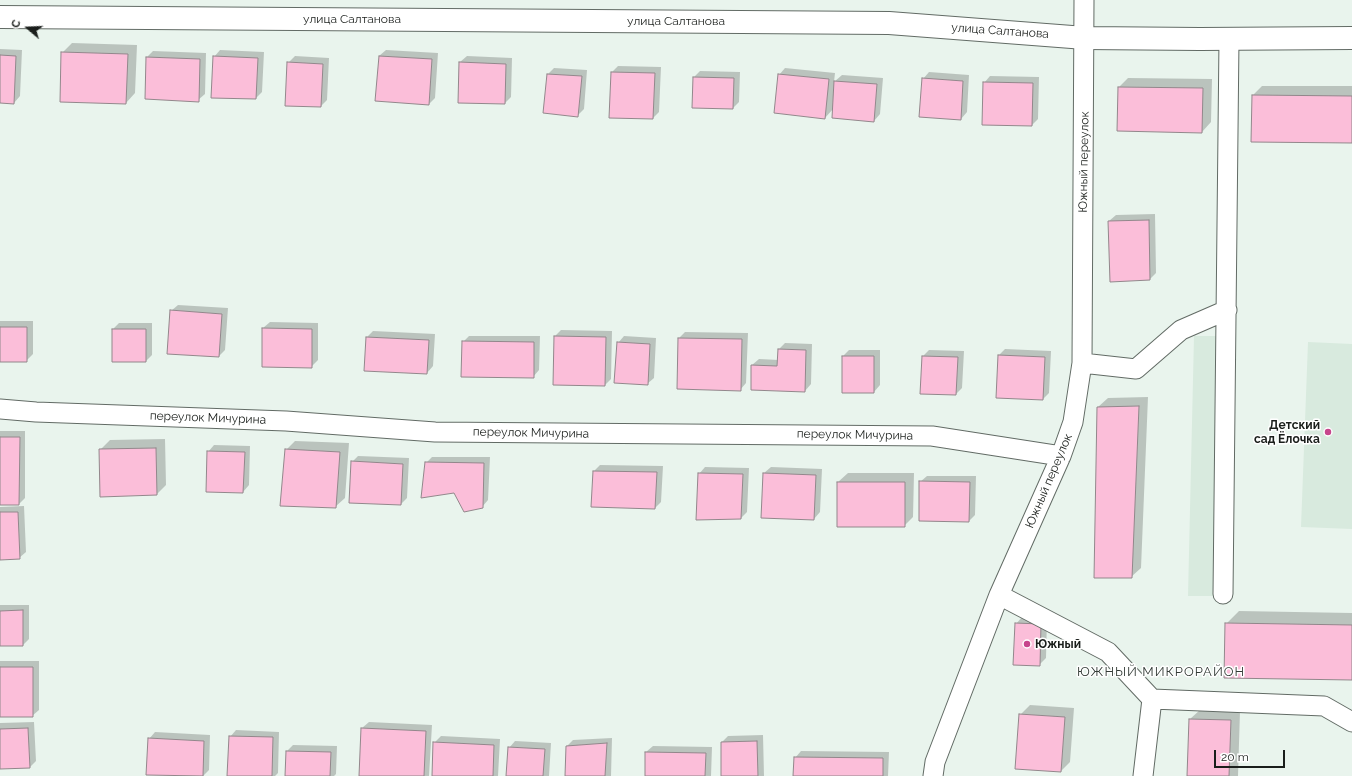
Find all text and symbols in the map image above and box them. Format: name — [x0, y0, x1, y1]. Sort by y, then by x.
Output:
north arrow — [8, 8, 48, 48]
street label: улица Салтанова — [303, 12, 401, 26]
street label: улица Салтанова — [627, 14, 725, 28]
text: С — [9, 18, 24, 30]
street label: улица Салтанова — [951, 20, 1049, 42]
street label: Южный переулок — [1076, 111, 1092, 213]
street label: переулок Мичурина — [150, 409, 266, 427]
place label: Детский сад Ёлочка — [1254, 418, 1320, 446]
street label: переулок Мичурина — [473, 425, 589, 441]
street label: переулок Мичурина — [797, 427, 913, 443]
marker: Детский сад Ёлочка — [1323, 427, 1333, 437]
street label: Южный переулок — [1023, 432, 1075, 530]
place label: Южный — [1035, 637, 1081, 651]
marker: Южный — [1022, 639, 1032, 649]
district label: ЮЖНЫЙ МИКРОРАЙОН — [1077, 664, 1245, 680]
scale bar — [1216, 742, 1287, 768]
text: 20 m — [1221, 750, 1249, 764]

